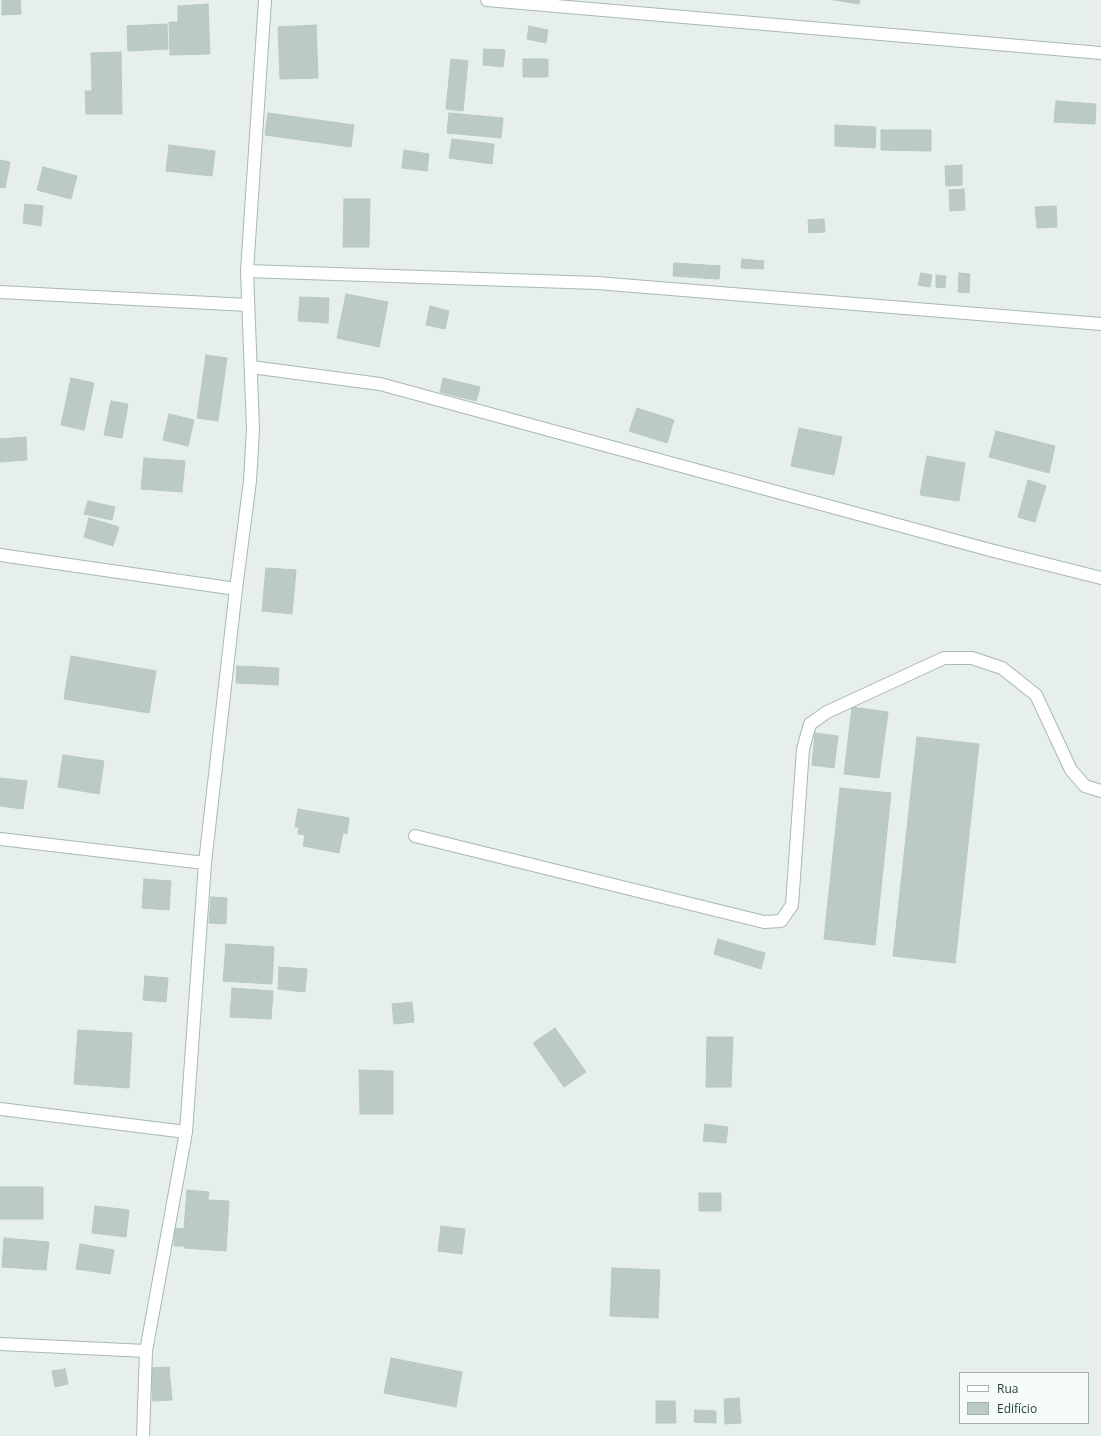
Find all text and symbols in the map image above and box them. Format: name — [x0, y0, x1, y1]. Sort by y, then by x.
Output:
legend — [959, 1372, 1089, 1424]
text: Rua — [997, 1380, 1018, 1397]
text: Edifício — [997, 1400, 1037, 1417]

